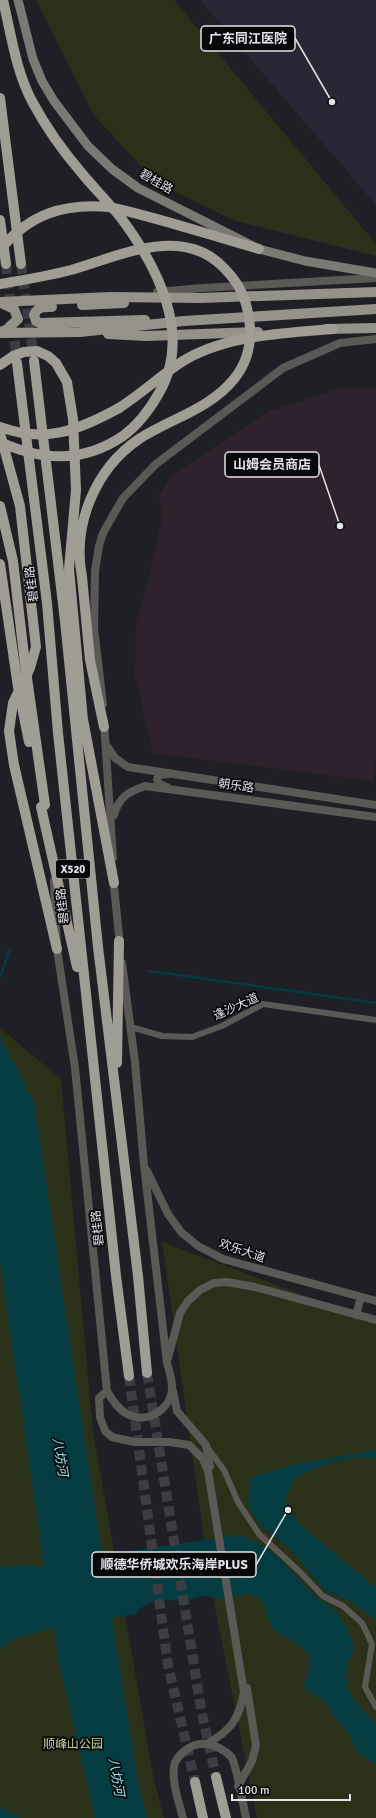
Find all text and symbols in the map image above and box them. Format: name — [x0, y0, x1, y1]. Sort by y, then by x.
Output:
callout: 广东同江医院 — [201, 26, 295, 51]
text: 广东同江医院 — [209, 31, 287, 47]
street label: 碧桂路 — [137, 167, 175, 197]
callout: 山姆会员商店 — [225, 452, 319, 477]
text: 山姆会员商店 — [233, 457, 311, 473]
street label: 碧桂路 — [22, 565, 42, 603]
street label: 朝乐路 — [217, 776, 255, 796]
road number: X520 — [56, 860, 90, 878]
street label: 碧桂路 — [54, 887, 72, 925]
street label: 逢沙大道 — [211, 990, 261, 1024]
street label: 碧桂路 — [89, 1209, 107, 1247]
street label: 欢乐大道 — [217, 1236, 267, 1266]
water label: 八坊河 — [49, 1436, 71, 1480]
callout: 顺德华侨城欢乐海岸PLUS — [92, 1552, 256, 1577]
text: 顺德华侨城欢乐海岸PLUS — [100, 1557, 248, 1573]
park label: 顺峰山公园 — [43, 1737, 103, 1752]
water label: 八坊河 — [105, 1756, 128, 1801]
scale bar — [232, 1776, 350, 1802]
text: 100 m — [238, 1783, 270, 1798]

